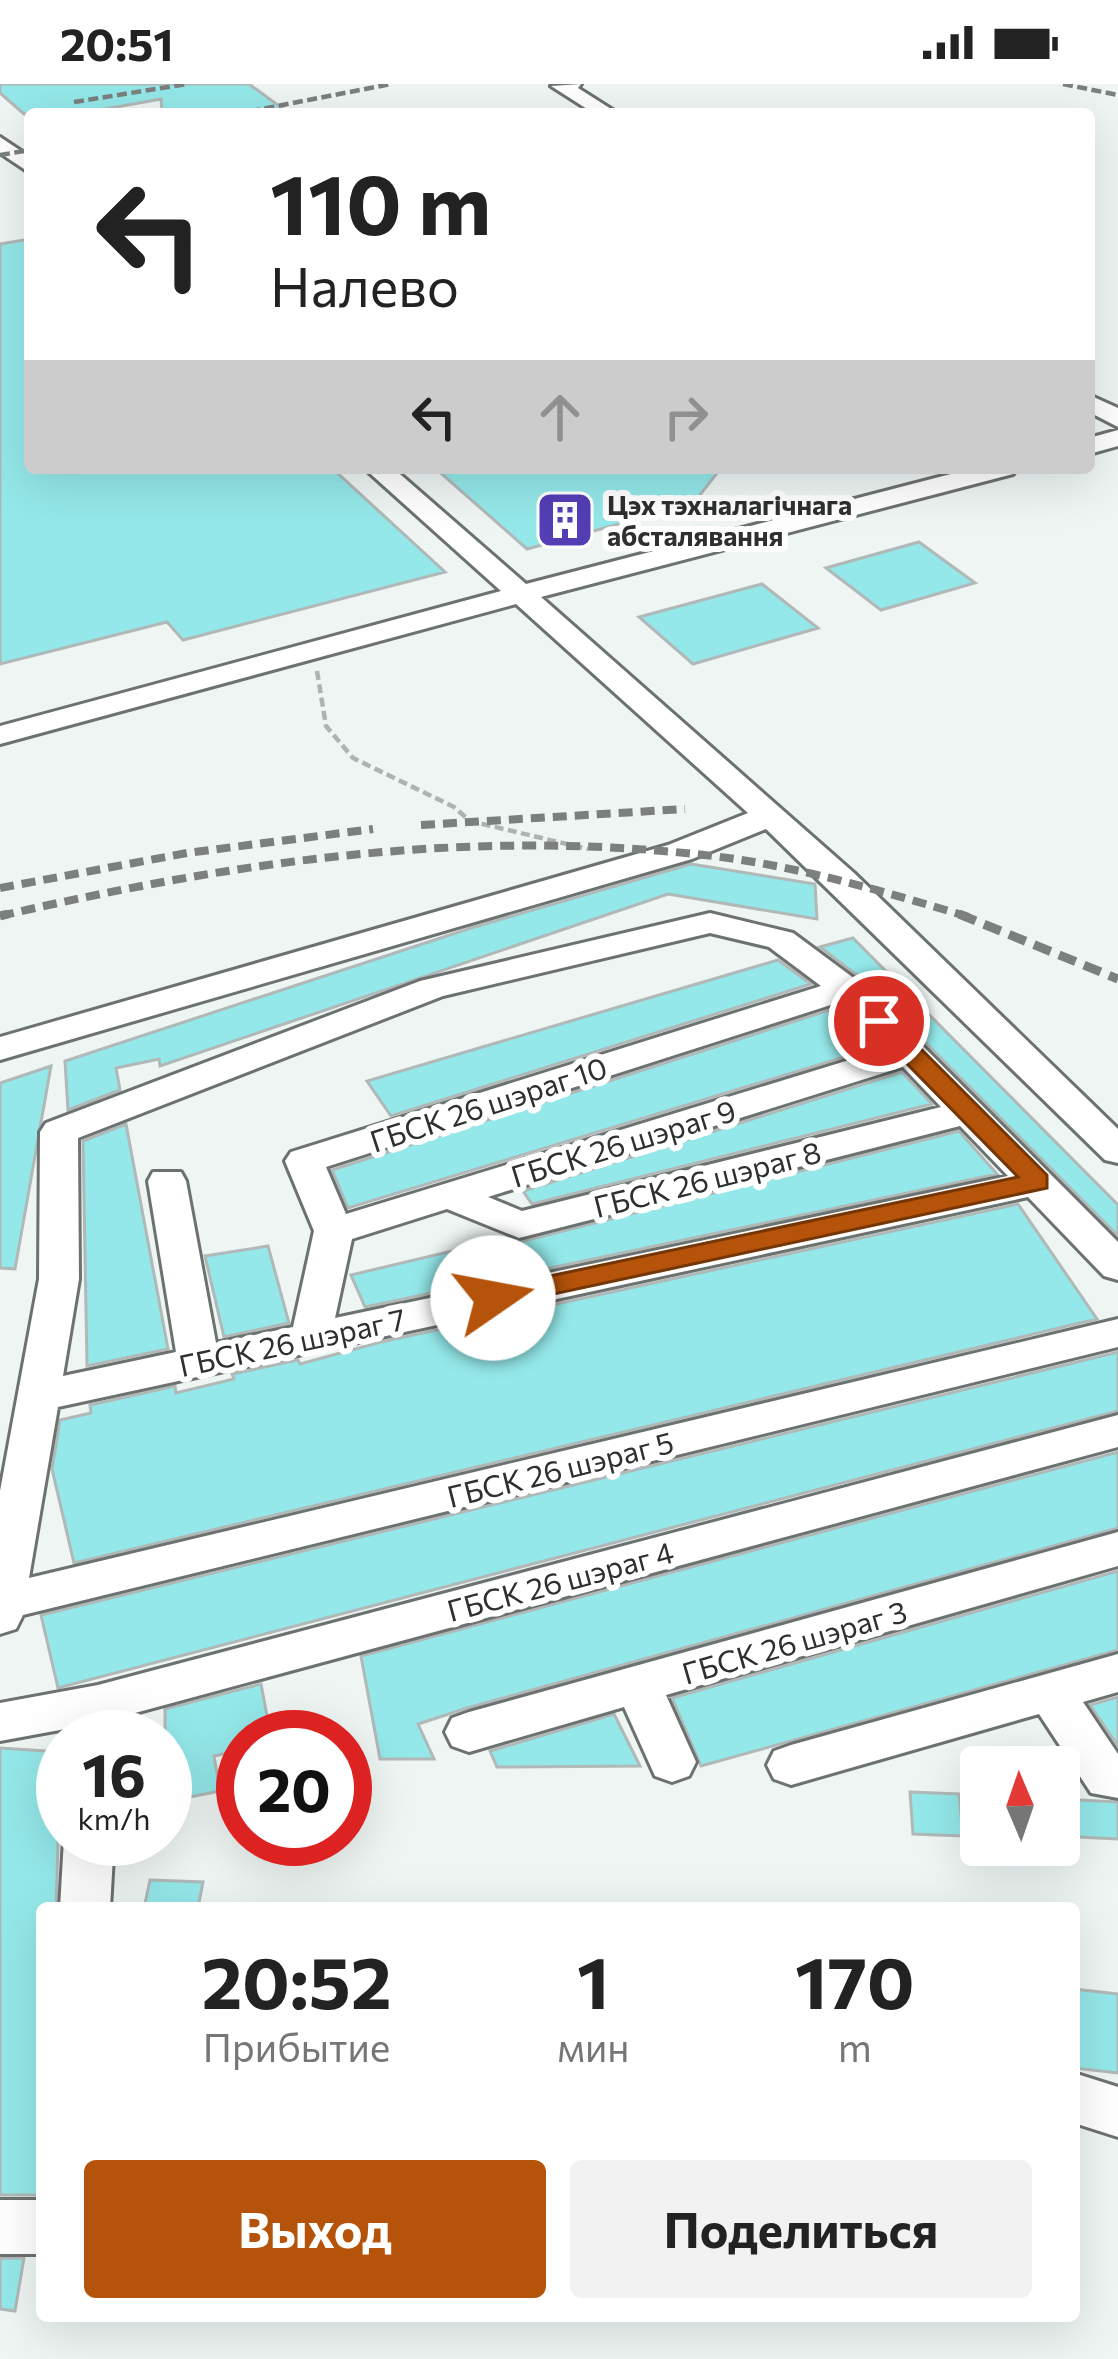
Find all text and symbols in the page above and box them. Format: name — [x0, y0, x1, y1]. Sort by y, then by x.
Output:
text: 20:51 — [60, 15, 174, 70]
text: 110 m — [270, 150, 491, 252]
icon: left — [72, 156, 228, 312]
text: Налево — [270, 252, 459, 318]
icon: left — [401, 384, 467, 450]
icon: ahead — [527, 384, 593, 450]
icon: right — [653, 384, 719, 450]
place label: Цэх тэхналагічнага абсталявання — [607, 488, 852, 552]
building icon: Цэх тэхналагічнага абсталявання — [534, 489, 596, 551]
pin — [828, 970, 930, 1072]
icon: arrive — [846, 988, 912, 1054]
street label: ГБСК 26 шэраг 10 — [365, 1047, 611, 1159]
street label: ГБСК 26 шэраг 9 — [506, 1090, 740, 1194]
street label: ГБСК 26 шэраг 8 — [590, 1132, 824, 1224]
position arrow — [430, 1235, 556, 1361]
street label: ГБСК 26 шэраг 7 — [175, 1299, 409, 1383]
street label: ГБСК 26 шэраг 5 — [443, 1422, 677, 1514]
street label: ГБСК 26 шэраг 4 — [443, 1532, 677, 1628]
street label: ГБСК 26 шэраг 3 — [677, 1591, 911, 1691]
speed limit sign: 20 — [216, 1710, 372, 1866]
text: 16 — [82, 1736, 146, 1809]
north arrow — [960, 1746, 1080, 1866]
map controls — [960, 1746, 1080, 1866]
text: km/h — [78, 1799, 150, 1836]
text: 20:52 — [201, 1936, 392, 2024]
text: 1 — [577, 1936, 610, 2024]
text: 170 — [795, 1936, 915, 2024]
text: Прибытие — [203, 2022, 390, 2070]
text: мин — [557, 2022, 630, 2070]
text: m — [838, 2022, 872, 2070]
button: Выход — [84, 2160, 546, 2298]
button: Поделиться — [570, 2160, 1032, 2298]

